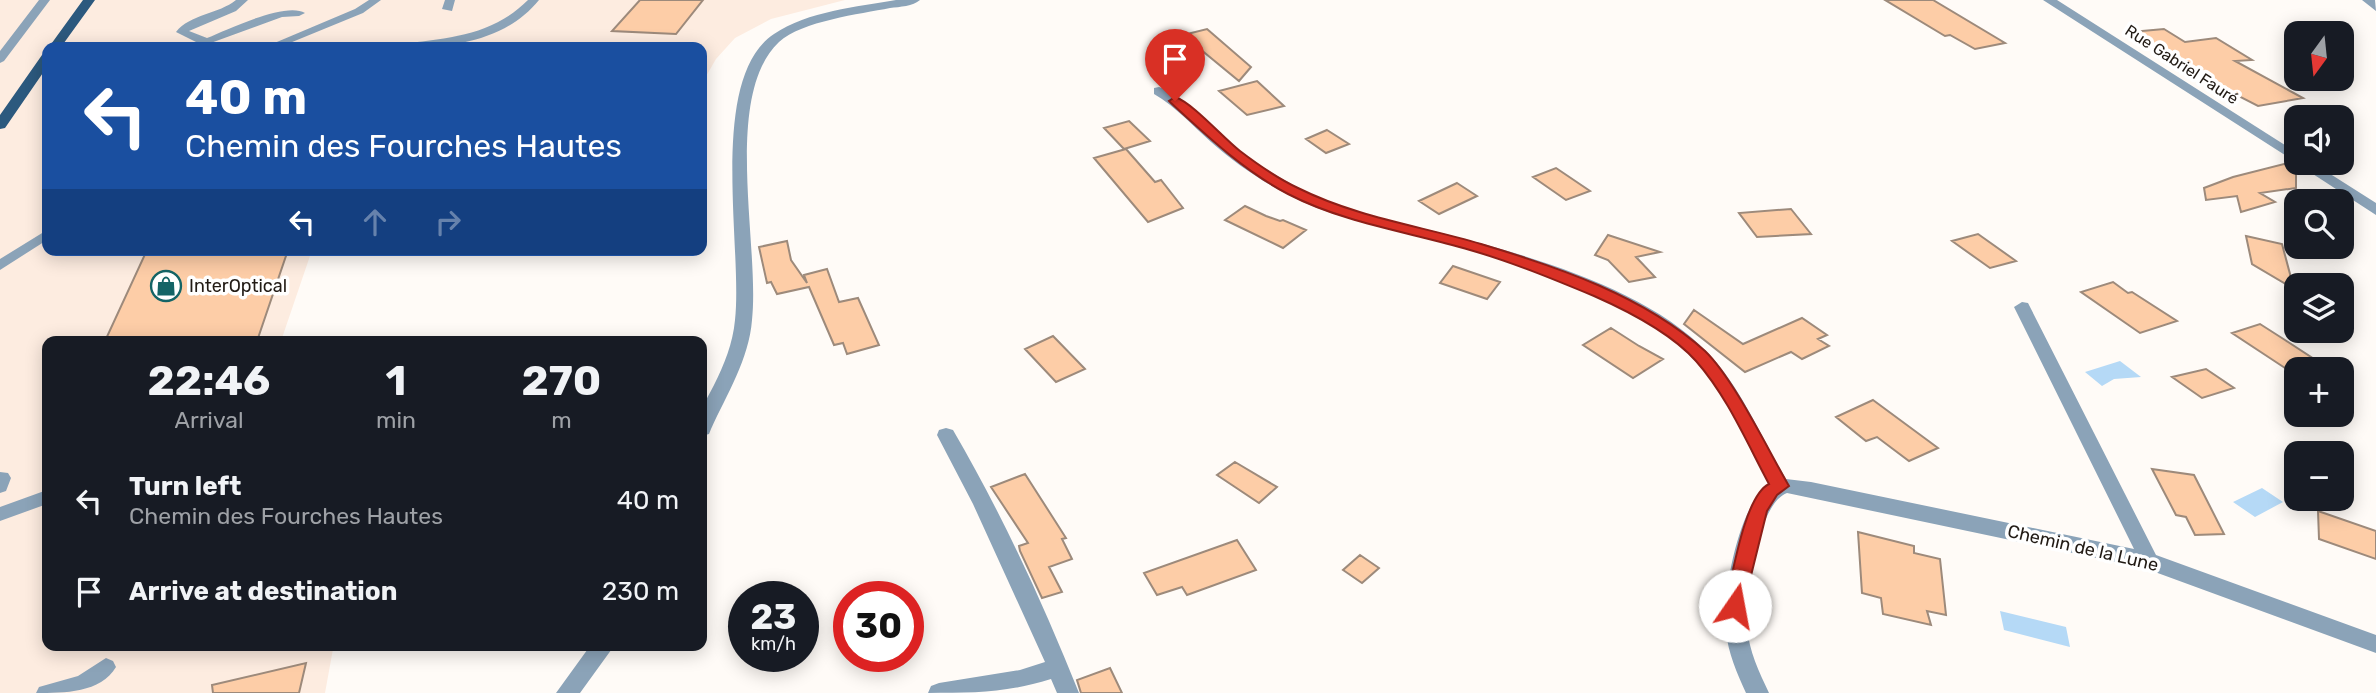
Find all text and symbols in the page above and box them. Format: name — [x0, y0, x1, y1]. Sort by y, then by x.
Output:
street label: Rue Gabriel Fauré — [2122, 21, 2242, 108]
north arrow — [2284, 21, 2354, 91]
map controls — [2284, 21, 2354, 511]
pin — [1145, 29, 1205, 101]
icon: arrive — [1156, 40, 1194, 78]
text: 40 m — [185, 68, 307, 126]
icon: left — [70, 70, 161, 161]
button: sound — [2284, 105, 2354, 175]
text: Chemin des Fourches Hautes — [185, 127, 622, 165]
button: search — [2284, 189, 2354, 259]
icon: left — [283, 203, 321, 241]
icon: ahead — [356, 203, 394, 241]
icon: right — [429, 203, 467, 241]
shop icon: InterOptical — [149, 269, 183, 303]
button: layers — [2284, 273, 2354, 343]
place label: InterOptical — [189, 275, 287, 297]
text: 22:46 — [148, 356, 270, 406]
text: 1 — [386, 356, 406, 406]
text: 270 — [522, 356, 601, 406]
button: + — [2284, 357, 2354, 427]
text: Arrival — [174, 406, 244, 434]
text: min — [376, 406, 416, 434]
text: m — [551, 406, 572, 434]
button: − — [2284, 441, 2354, 511]
text: Turn left — [129, 471, 241, 502]
icon: left — [70, 482, 108, 520]
text: 40 m — [617, 485, 679, 516]
text: Chemin des Fourches Hautes — [129, 502, 443, 530]
street label: Chemin de la Lune — [2005, 520, 2161, 576]
position arrow — [1698, 569, 1772, 643]
icon: arrive — [70, 573, 108, 611]
text: Arrive at destination — [129, 576, 397, 607]
text: 230 m — [602, 576, 679, 607]
speed limit sign: 30 — [833, 581, 924, 672]
text: 23 — [751, 596, 796, 638]
text: km/h — [751, 633, 796, 655]

